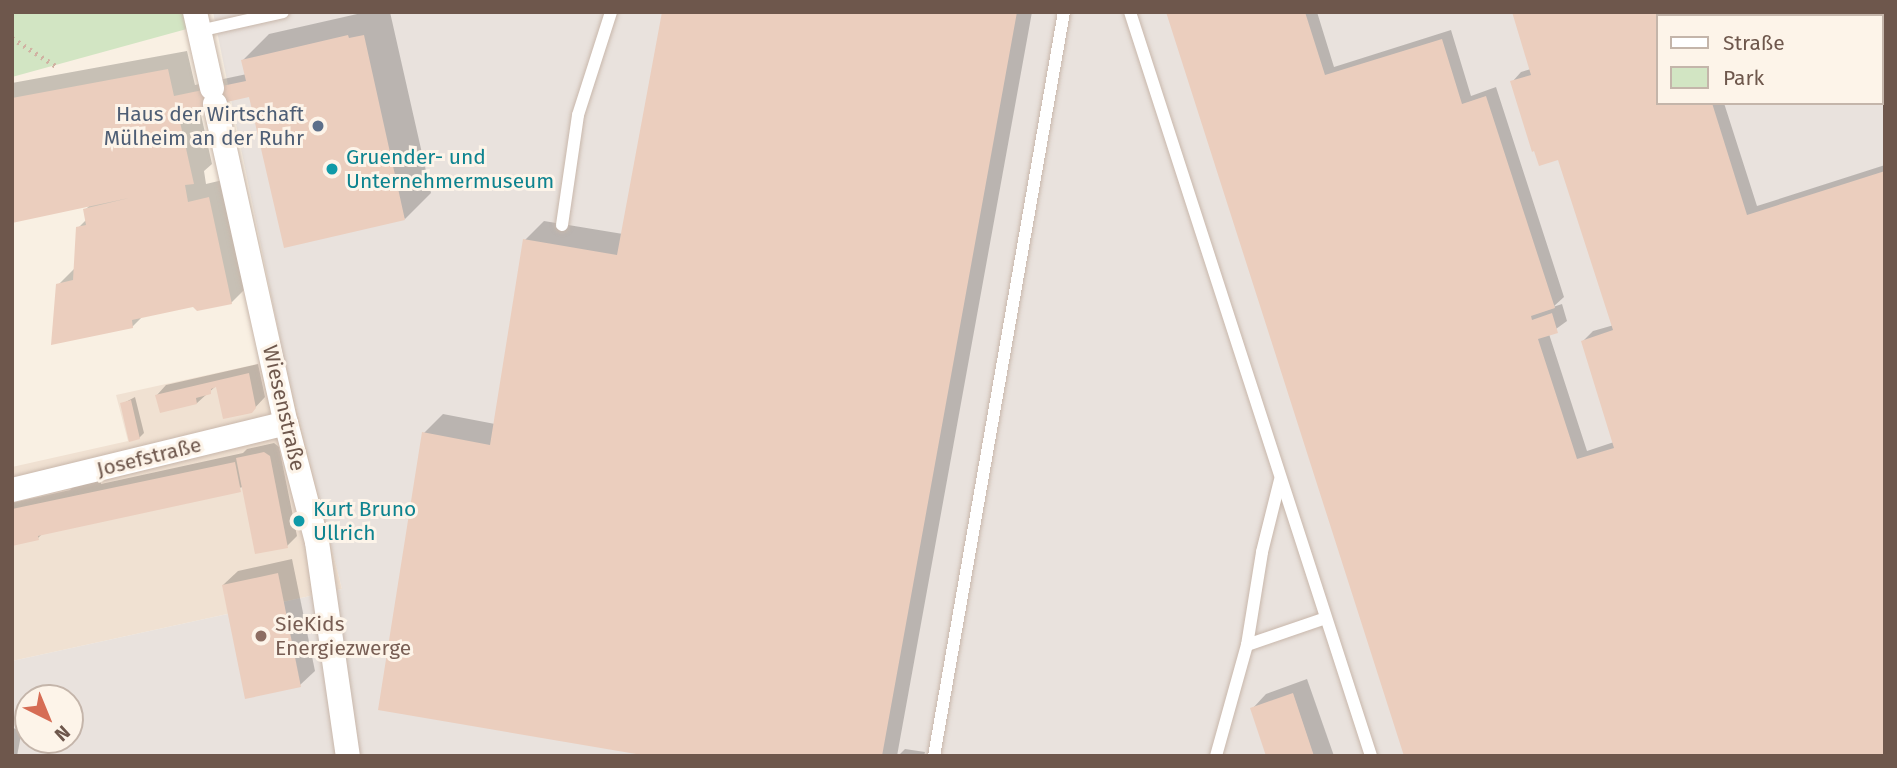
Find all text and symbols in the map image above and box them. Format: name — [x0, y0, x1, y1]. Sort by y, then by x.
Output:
legend — [1656, 14, 1883, 105]
text: Straße — [1723, 30, 1785, 56]
text: Park — [1723, 65, 1764, 91]
place label: Haus der Wirtschaft Mülheim an der Ruhr — [104, 101, 304, 151]
marker: Haus der Wirtschaft Mülheim an der Ruhr — [310, 118, 326, 134]
place label: Gruender- und Unternehmermuseum — [346, 144, 554, 194]
marker: Gruender- und Unternehmermuseum — [324, 161, 340, 177]
street label: Wiesenstraße — [257, 343, 311, 473]
street label: Josefstraße — [94, 432, 204, 482]
place label: Kurt Bruno Ullrich — [313, 496, 416, 546]
marker: Kurt Bruno Ullrich — [291, 513, 307, 529]
place label: SieKids Energiezwerge — [275, 611, 411, 661]
marker: SieKids Energiezwerge — [253, 628, 269, 644]
north arrow — [14, 684, 84, 754]
text: N — [50, 721, 75, 746]

